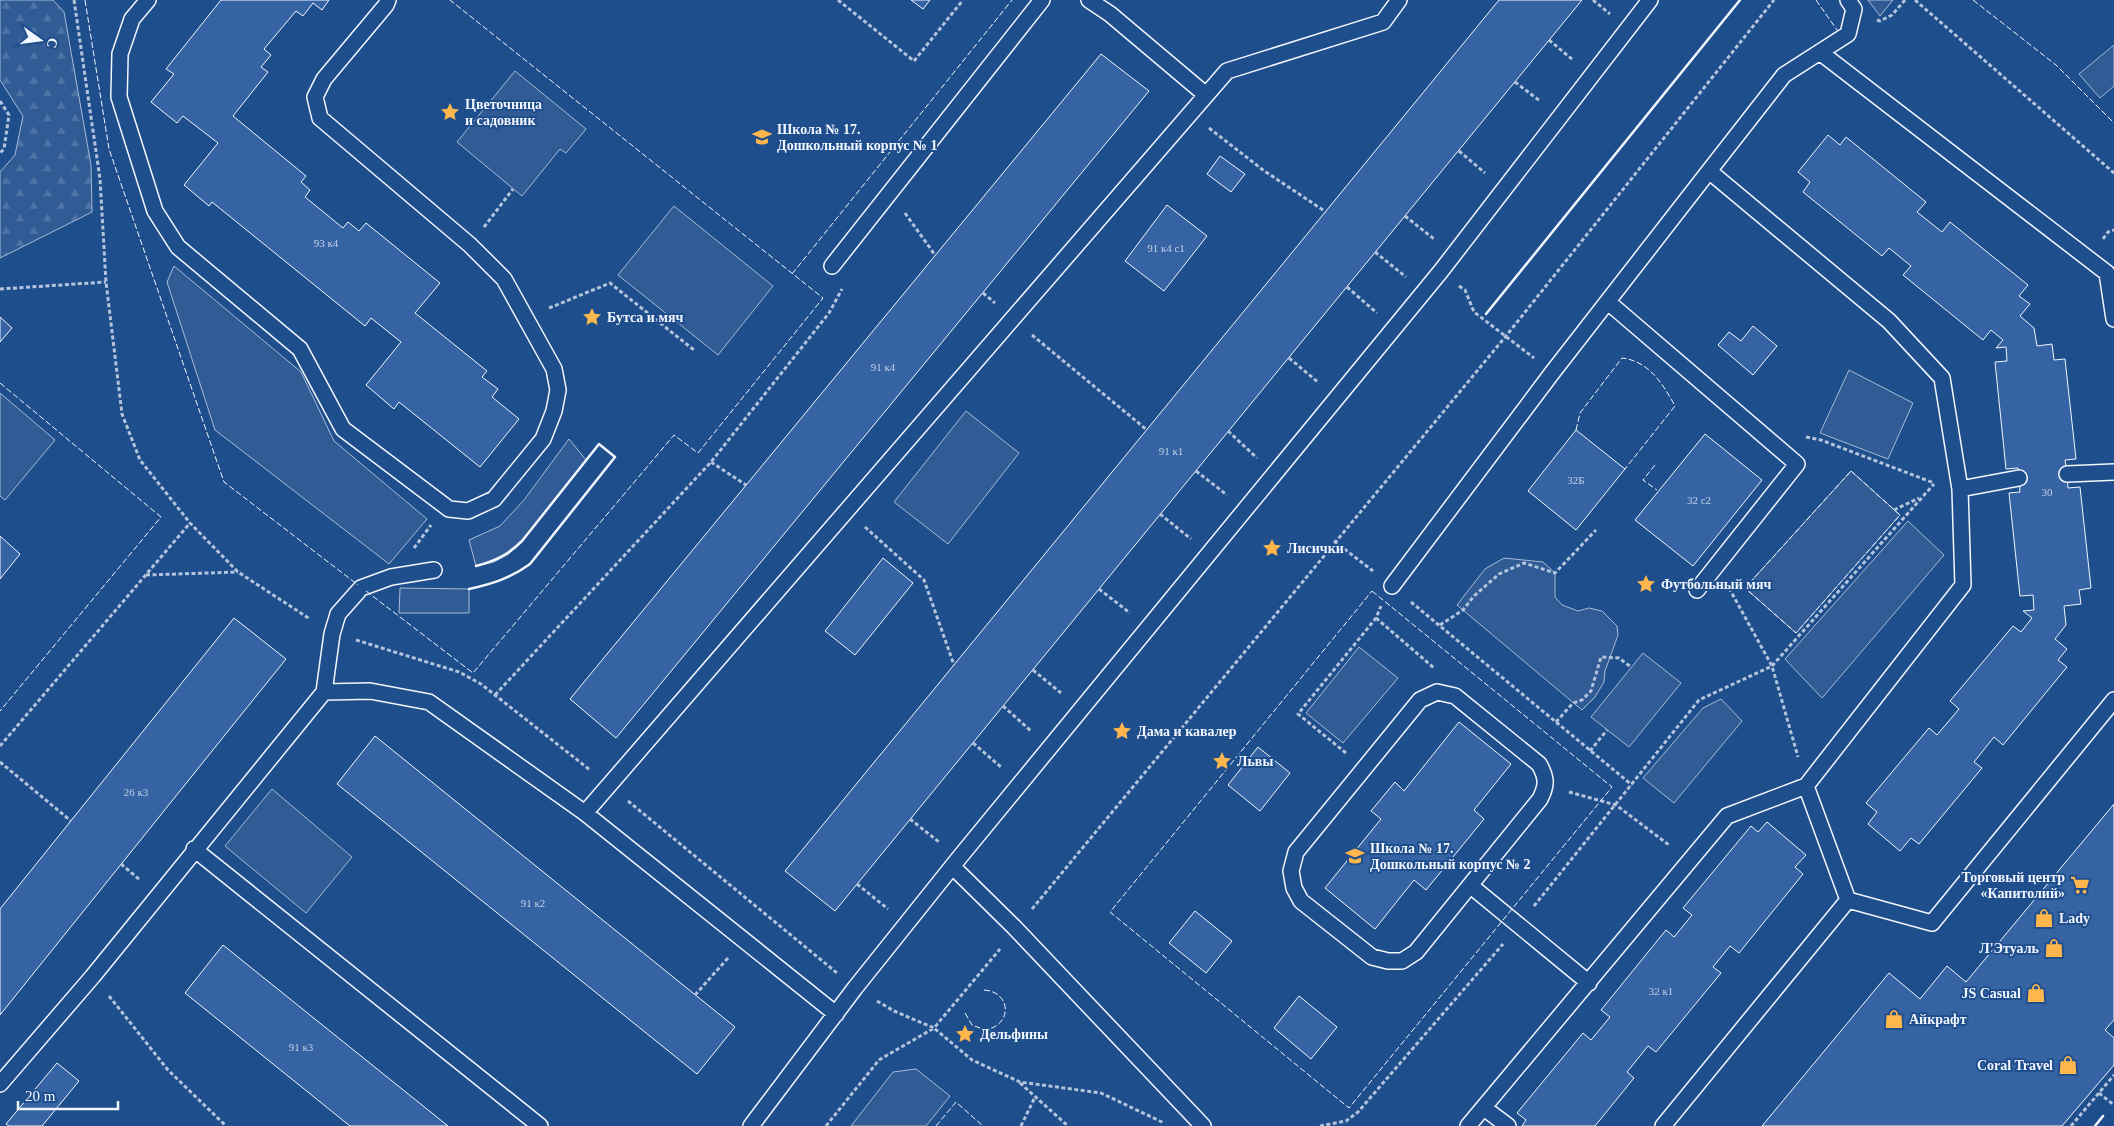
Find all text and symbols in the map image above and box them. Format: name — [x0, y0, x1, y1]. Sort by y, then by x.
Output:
north arrow — [15, 15, 65, 65]
text: С — [44, 36, 61, 50]
place label: Цветочница и садовник — [465, 97, 542, 128]
place icon: Цветочница и садовник — [439, 101, 461, 123]
place label: Школа № 17. Дошкольный корпус № 1 — [777, 122, 938, 153]
school or university icon: Школа № 17. Дошкольный корпус № 1 — [751, 126, 773, 148]
house number: 93 к4 — [314, 237, 339, 249]
house number: 91 к4 с1 — [1147, 242, 1185, 254]
place icon: Бутса и мяч — [581, 306, 603, 328]
place label: Бутса и мяч — [607, 310, 684, 325]
house number: 91 к4 — [871, 361, 896, 373]
house number: 91 к1 — [1159, 445, 1183, 457]
house number: 32Б — [1567, 474, 1585, 486]
house number: 30 — [2042, 486, 2053, 498]
house number: 32 с2 — [1687, 494, 1711, 506]
place icon: Лисички — [1261, 537, 1283, 559]
place label: Лисички — [1287, 541, 1344, 556]
place icon: Футбольный мяч — [1635, 573, 1657, 595]
place label: Футбольный мяч — [1661, 577, 1771, 592]
place icon: Дама и кавалер — [1111, 720, 1133, 742]
place label: Дама и кавалер — [1137, 724, 1237, 739]
place icon: Львы — [1211, 750, 1233, 772]
place label: Львы — [1237, 754, 1273, 769]
house number: 26 к3 — [124, 786, 149, 798]
place label: Школа № 17. Дошкольный корпус № 2 — [1370, 841, 1531, 872]
school or university icon: Школа № 17. Дошкольный корпус № 2 — [1344, 845, 1366, 867]
place label: Торговый центр «Капитолий» — [1962, 870, 2065, 901]
supermarket icon: Торговый центр «Капитолий» — [2069, 874, 2091, 896]
house number: 91 к2 — [521, 897, 545, 909]
shop icon: Lady — [2033, 907, 2055, 929]
place label: Lady — [2059, 911, 2090, 926]
shop icon: Л'Этуаль — [2043, 937, 2065, 959]
place label: Л'Этуаль — [1979, 941, 2040, 956]
shop icon: JS Casual — [2025, 982, 2047, 1004]
house number: 32 к1 — [1649, 985, 1673, 997]
place label: JS Casual — [1961, 986, 2021, 1001]
shop icon: Айкрафт — [1883, 1008, 1905, 1030]
place label: Айкрафт — [1909, 1012, 1967, 1027]
place icon: Дельфины — [954, 1023, 976, 1045]
place label: Дельфины — [980, 1027, 1048, 1042]
house number: 91 к3 — [289, 1041, 314, 1053]
shop icon: Coral Travel — [2057, 1054, 2079, 1076]
place label: Coral Travel — [1977, 1058, 2053, 1073]
scale bar — [18, 1078, 118, 1110]
text: 20 m — [25, 1088, 56, 1104]

